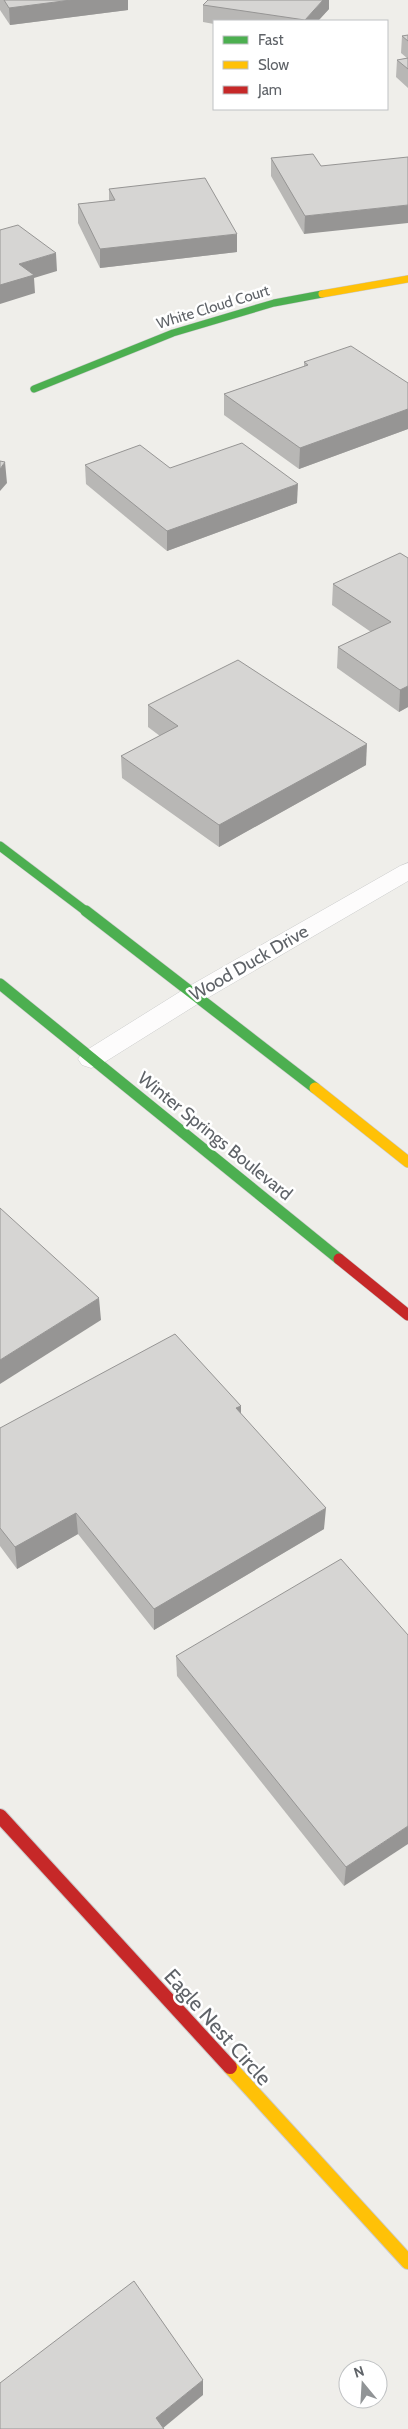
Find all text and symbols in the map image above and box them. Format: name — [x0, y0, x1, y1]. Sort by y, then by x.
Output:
legend — [213, 20, 388, 110]
text: Fast — [258, 31, 283, 49]
text: Slow — [258, 56, 289, 74]
text: Jam — [257, 81, 282, 99]
street label: White Cloud Court — [154, 281, 272, 333]
street label: Wood Duck Drive — [186, 920, 312, 1006]
street label: Winter Springs Boulevard — [133, 1067, 297, 1205]
street label: Eagle Nest Circle — [159, 1964, 277, 2090]
north arrow — [338, 2359, 388, 2409]
text: N — [351, 2362, 366, 2382]

